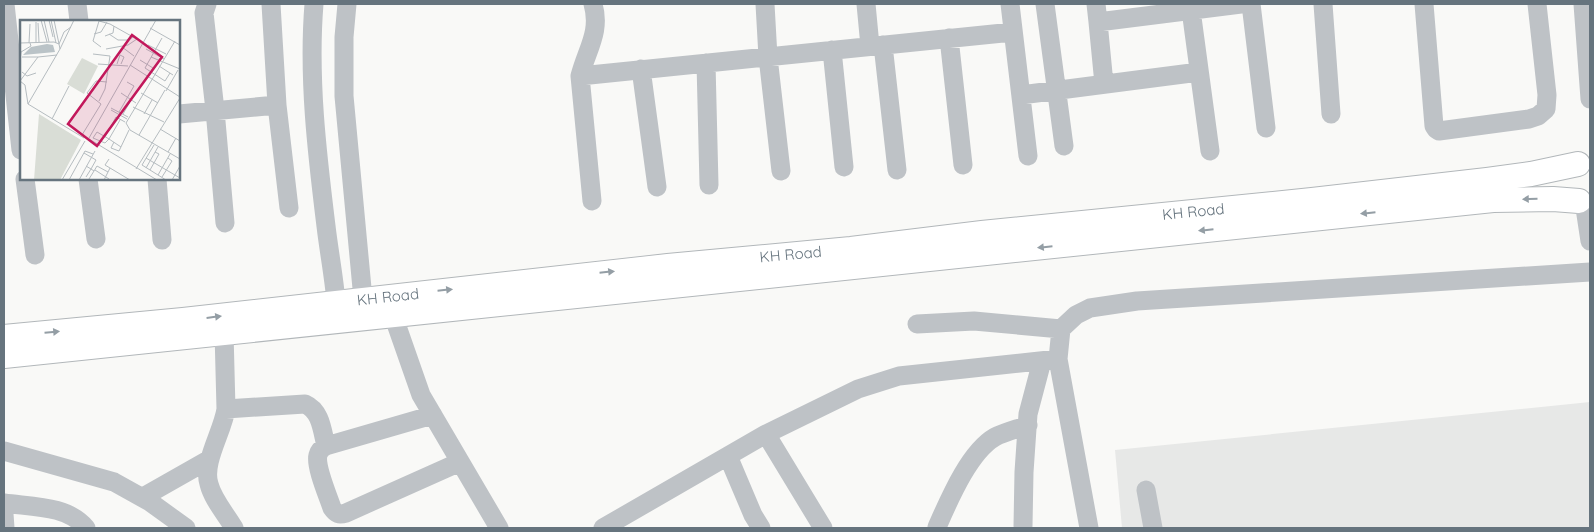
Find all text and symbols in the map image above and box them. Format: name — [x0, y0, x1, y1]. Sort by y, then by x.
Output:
inset map — [20, 20, 180, 180]
one-way arrow — [1522, 195, 1538, 203]
street label: KH Road — [1161, 199, 1225, 224]
one-way arrow — [1360, 209, 1376, 217]
one-way arrow — [1198, 226, 1214, 234]
street label: KH Road — [759, 242, 823, 266]
one-way arrow — [1037, 243, 1053, 251]
one-way arrow — [599, 268, 615, 276]
street label: KH Road — [356, 284, 420, 310]
one-way arrow — [437, 286, 453, 294]
one-way arrow — [206, 313, 222, 321]
one-way arrow — [45, 328, 61, 336]

